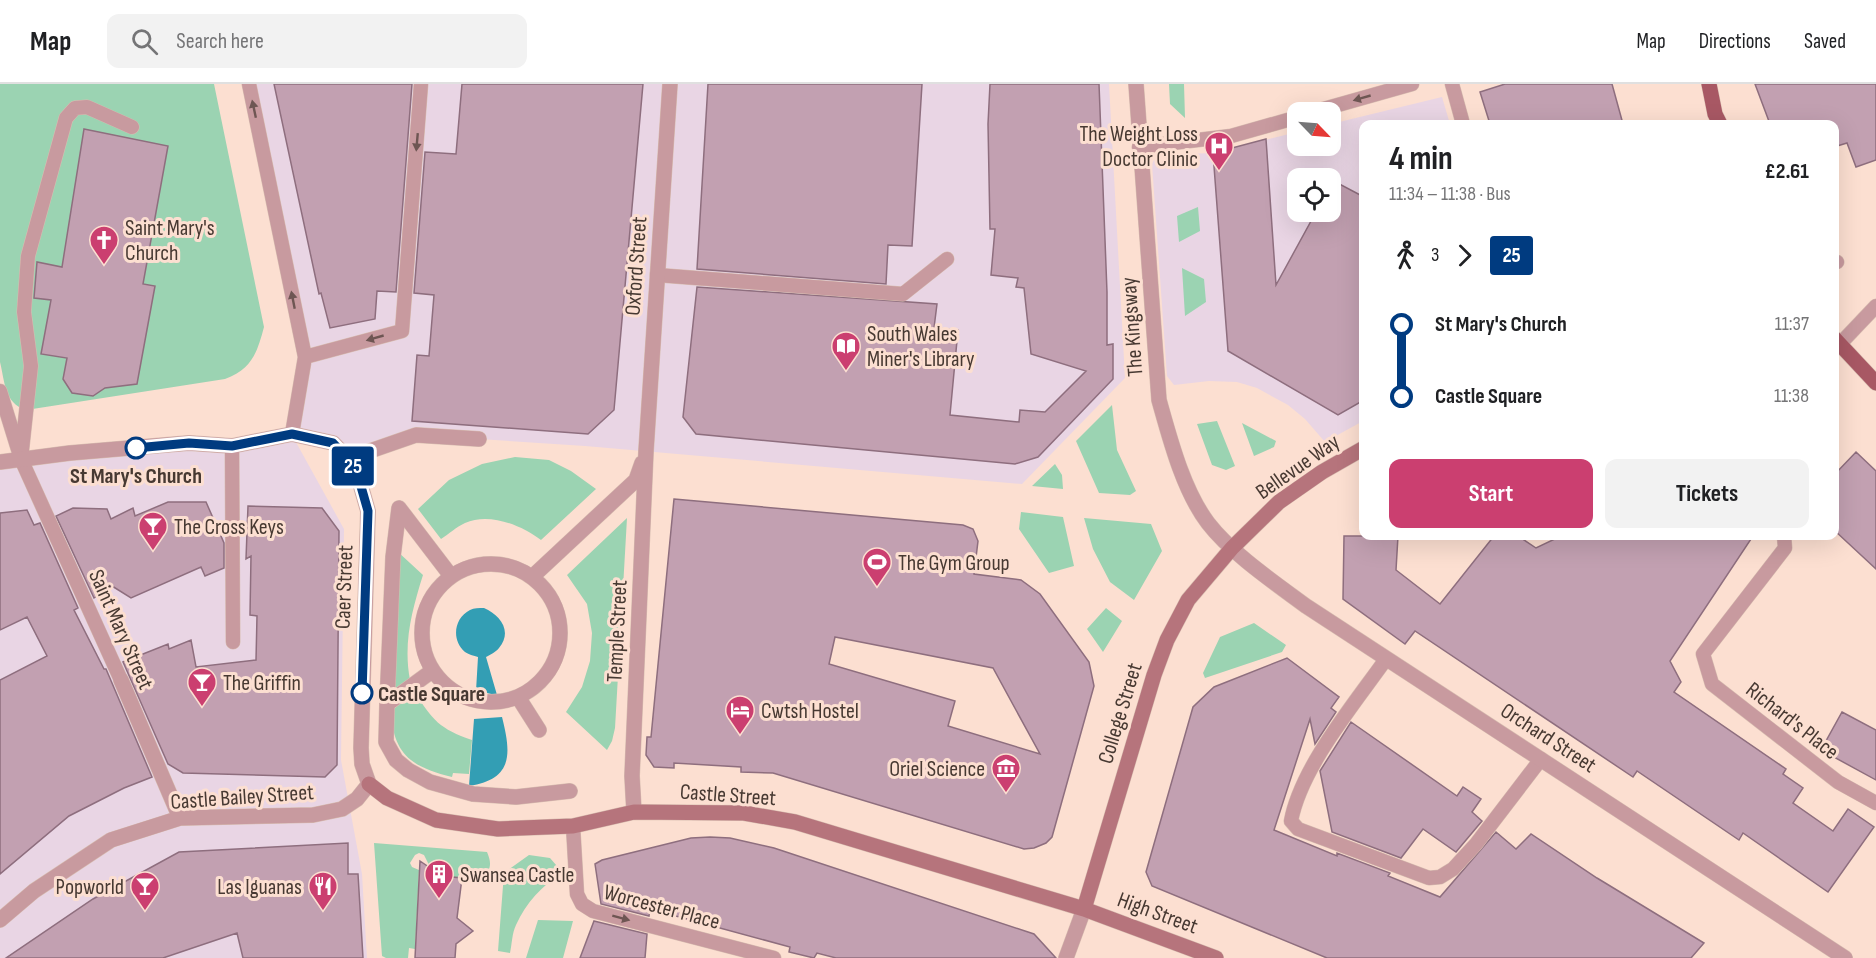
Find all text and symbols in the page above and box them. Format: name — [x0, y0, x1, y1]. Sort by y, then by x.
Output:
search box — [107, 14, 527, 68]
text: Map — [30, 25, 71, 58]
icon: search — [128, 25, 161, 58]
text: Search here — [176, 28, 264, 55]
text: Map — [1636, 29, 1666, 54]
text: Directions — [1699, 29, 1771, 54]
text: Saved — [1804, 29, 1846, 54]
one-way arrow — [1353, 94, 1371, 103]
one-way arrow — [249, 99, 258, 118]
north arrow — [1287, 102, 1341, 156]
map controls — [1287, 102, 1341, 222]
place label: The Weight Loss Doctor Clinic — [1079, 121, 1198, 173]
hospital icon: The Weight Loss Doctor Clinic — [1203, 130, 1235, 172]
one-way arrow — [412, 133, 422, 152]
text: 4 min — [1389, 139, 1453, 179]
text: £2.61 — [1765, 158, 1809, 185]
button: locate — [1287, 168, 1341, 222]
text: 11:34 – 11:38 · Bus — [1389, 182, 1511, 206]
place label: Saint Mary's Church — [125, 215, 215, 267]
street label: Oxford Street — [620, 215, 653, 316]
church icon: Saint Mary's Church — [88, 224, 120, 266]
icon: walk — [1389, 239, 1422, 272]
icon: forward — [1448, 239, 1481, 272]
text: 3 — [1431, 243, 1439, 267]
text: 25 — [1502, 243, 1521, 268]
street label: The Kingsway — [1116, 276, 1149, 378]
one-way arrow — [288, 290, 297, 309]
text: St Mary's Church — [1435, 311, 1567, 338]
text: 11:37 — [1775, 312, 1809, 336]
place label: South Wales Miner's Library — [867, 321, 975, 373]
library icon: South Wales Miner's Library — [830, 330, 862, 372]
one-way arrow — [366, 334, 384, 343]
text: Castle Square — [1435, 383, 1542, 410]
text: 11:38 — [1774, 384, 1809, 408]
street label: Bellevue Way — [1251, 428, 1345, 506]
marker: St Mary's Church — [125, 437, 147, 459]
line badge: 25 — [326, 446, 380, 485]
text: 25 — [344, 454, 362, 479]
button: Start — [1389, 459, 1593, 528]
button: Tickets — [1605, 459, 1809, 528]
place label: St Mary's Church — [70, 463, 202, 490]
bar icon: The Cross Keys — [137, 510, 169, 552]
place label: The Cross Keys — [174, 514, 284, 541]
street label: Caer Street — [330, 544, 359, 629]
sports icon: The Gym Group — [861, 546, 893, 588]
place label: The Gym Group — [898, 550, 1010, 577]
street label: Saint Mary Street — [82, 566, 159, 694]
street label: Temple Street — [601, 579, 634, 683]
street label: College Street — [1092, 659, 1149, 767]
bar icon: The Griffin — [186, 666, 218, 708]
place label: The Griffin — [223, 670, 301, 697]
street label: Richard's Place — [1740, 677, 1844, 766]
place label: Castle Square — [378, 681, 485, 708]
marker: Castle Square — [351, 682, 373, 704]
hotel icon: Cwtsh Hostel — [724, 694, 756, 736]
street label: Orchard Street — [1495, 697, 1601, 779]
place label: Cwtsh Hostel — [761, 698, 859, 725]
museum icon: Oriel Science — [990, 752, 1022, 794]
place label: Oriel Science — [889, 756, 985, 783]
street label: Castle Bailey Street — [170, 779, 315, 816]
street label: Castle Street — [679, 779, 777, 812]
building icon: Swansea Castle — [423, 858, 455, 900]
place label: Swansea Castle — [460, 862, 574, 889]
bar icon: Popworld — [129, 870, 161, 912]
restaurant icon: Las Iguanas — [307, 870, 339, 912]
place label: Popworld — [56, 874, 124, 901]
place label: Las Iguanas — [217, 874, 302, 901]
street label: Worcester Place — [601, 879, 723, 936]
street label: High Street — [1114, 886, 1202, 940]
one-way arrow — [612, 914, 630, 923]

